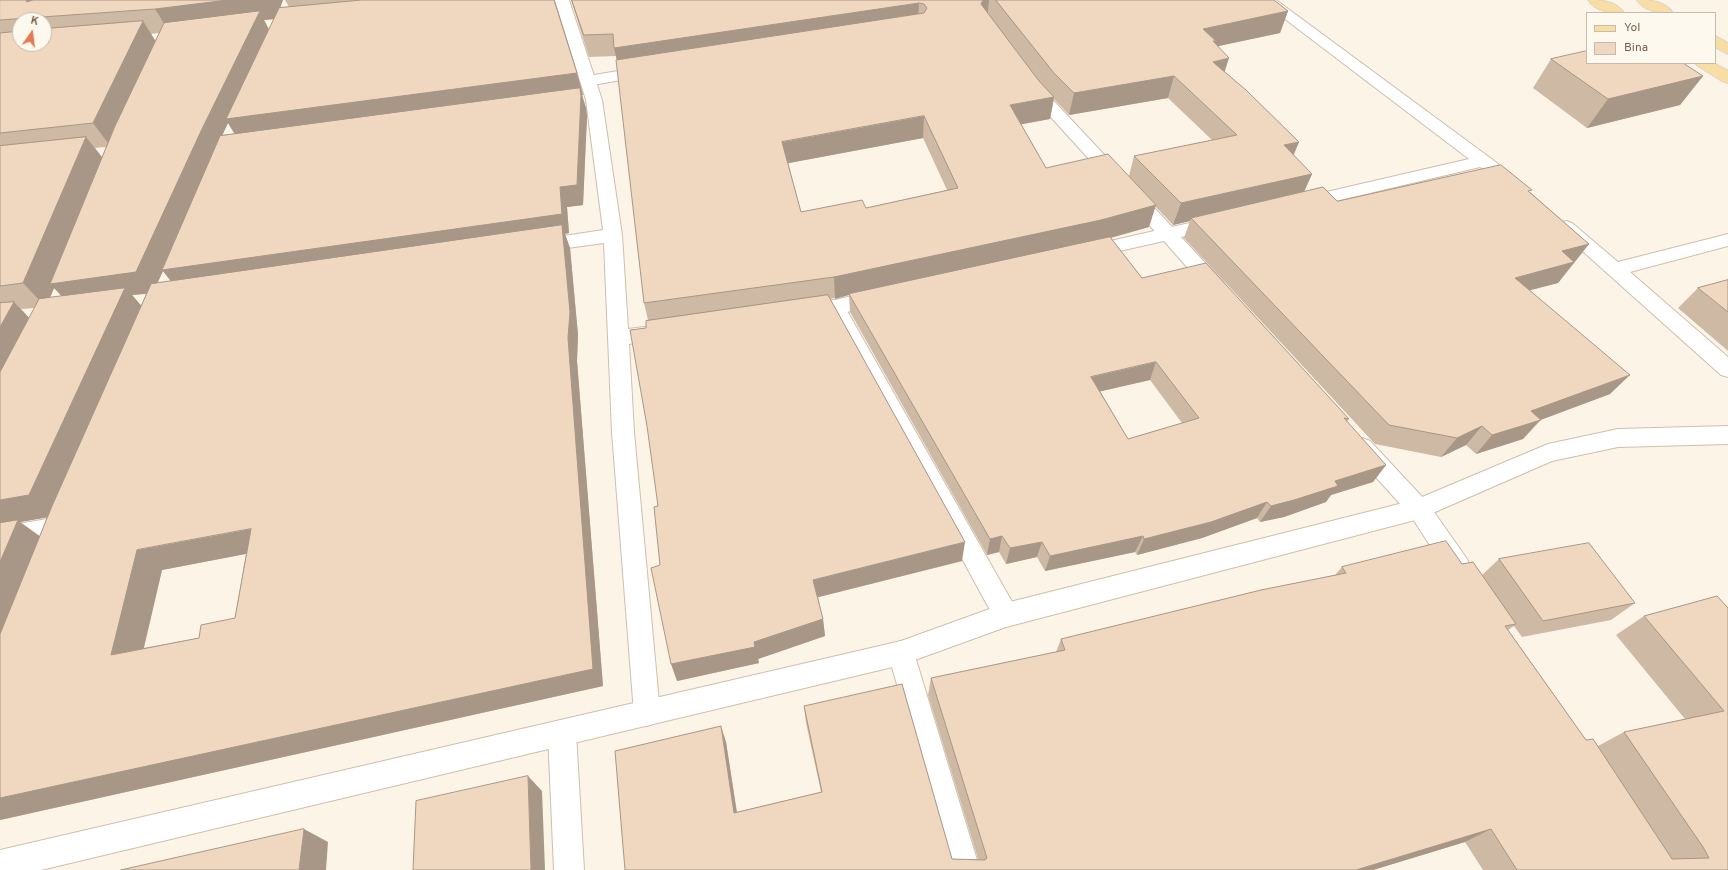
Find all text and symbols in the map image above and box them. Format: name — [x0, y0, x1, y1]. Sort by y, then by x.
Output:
north arrow — [12, 12, 52, 52]
legend — [1586, 12, 1716, 64]
text: K — [29, 14, 40, 29]
text: Yol — [1624, 20, 1640, 36]
text: Bina — [1624, 40, 1648, 56]

